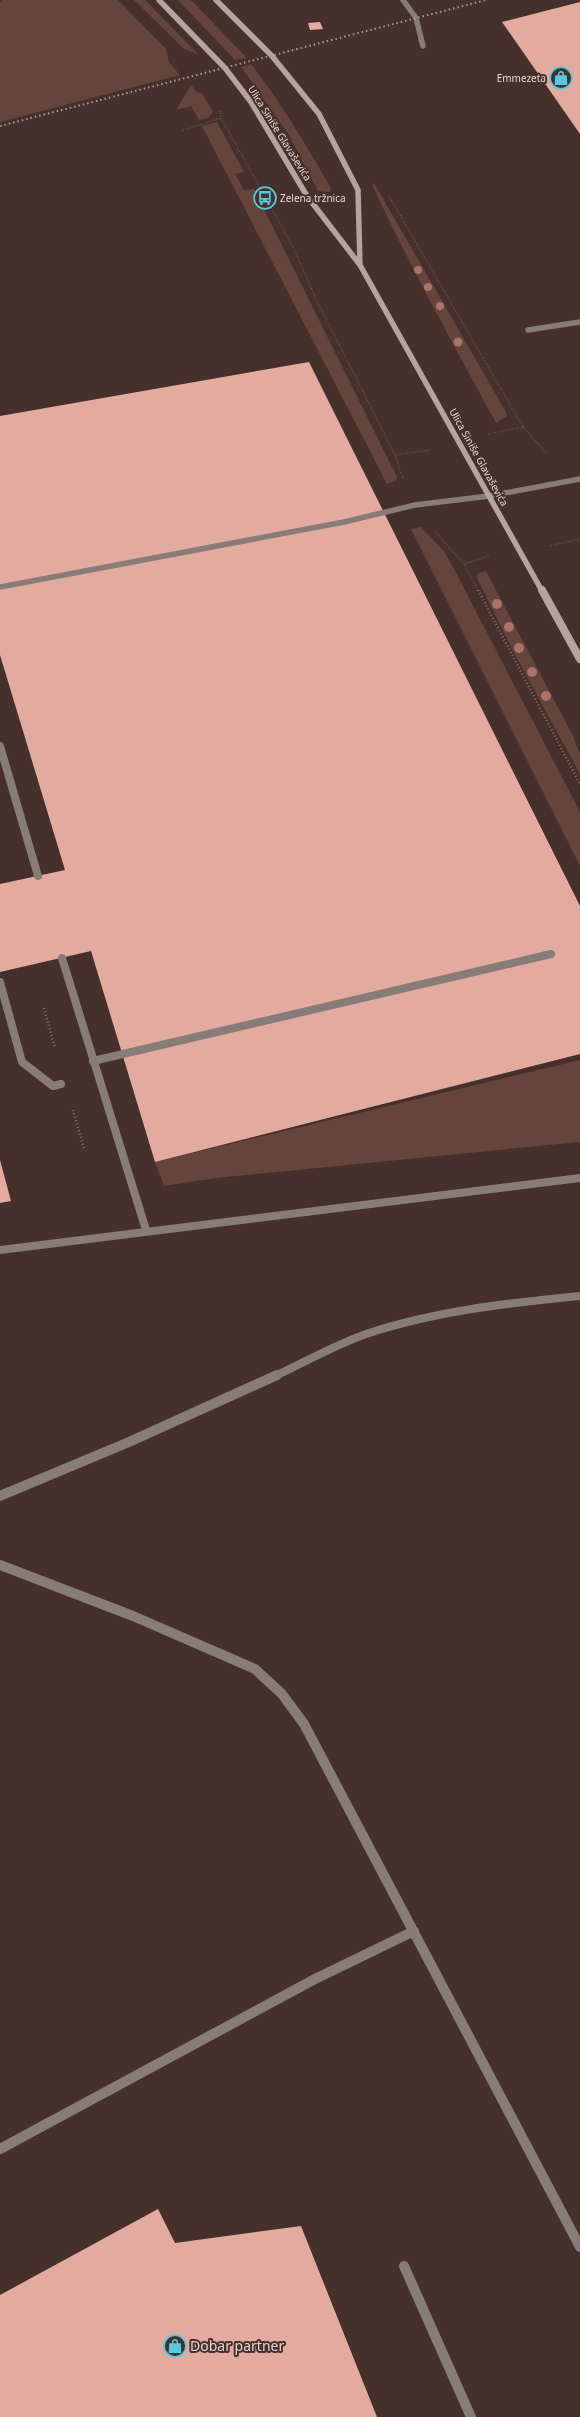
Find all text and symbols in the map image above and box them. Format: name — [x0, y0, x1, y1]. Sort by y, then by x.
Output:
shop icon: Emmezeta — [548, 65, 574, 91]
place label: Emmezeta — [497, 71, 546, 85]
street label: Ulica Siniše Glavaševića — [245, 83, 315, 183]
bus stop icon: Zelena tržnica — [252, 185, 278, 211]
place label: Zelena tržnica — [280, 191, 346, 205]
street label: Ulica Siniše Glavaševića — [446, 406, 512, 508]
shop icon: Dobar partner — [162, 2333, 188, 2359]
place label: Dobar partner — [190, 2336, 284, 2355]

